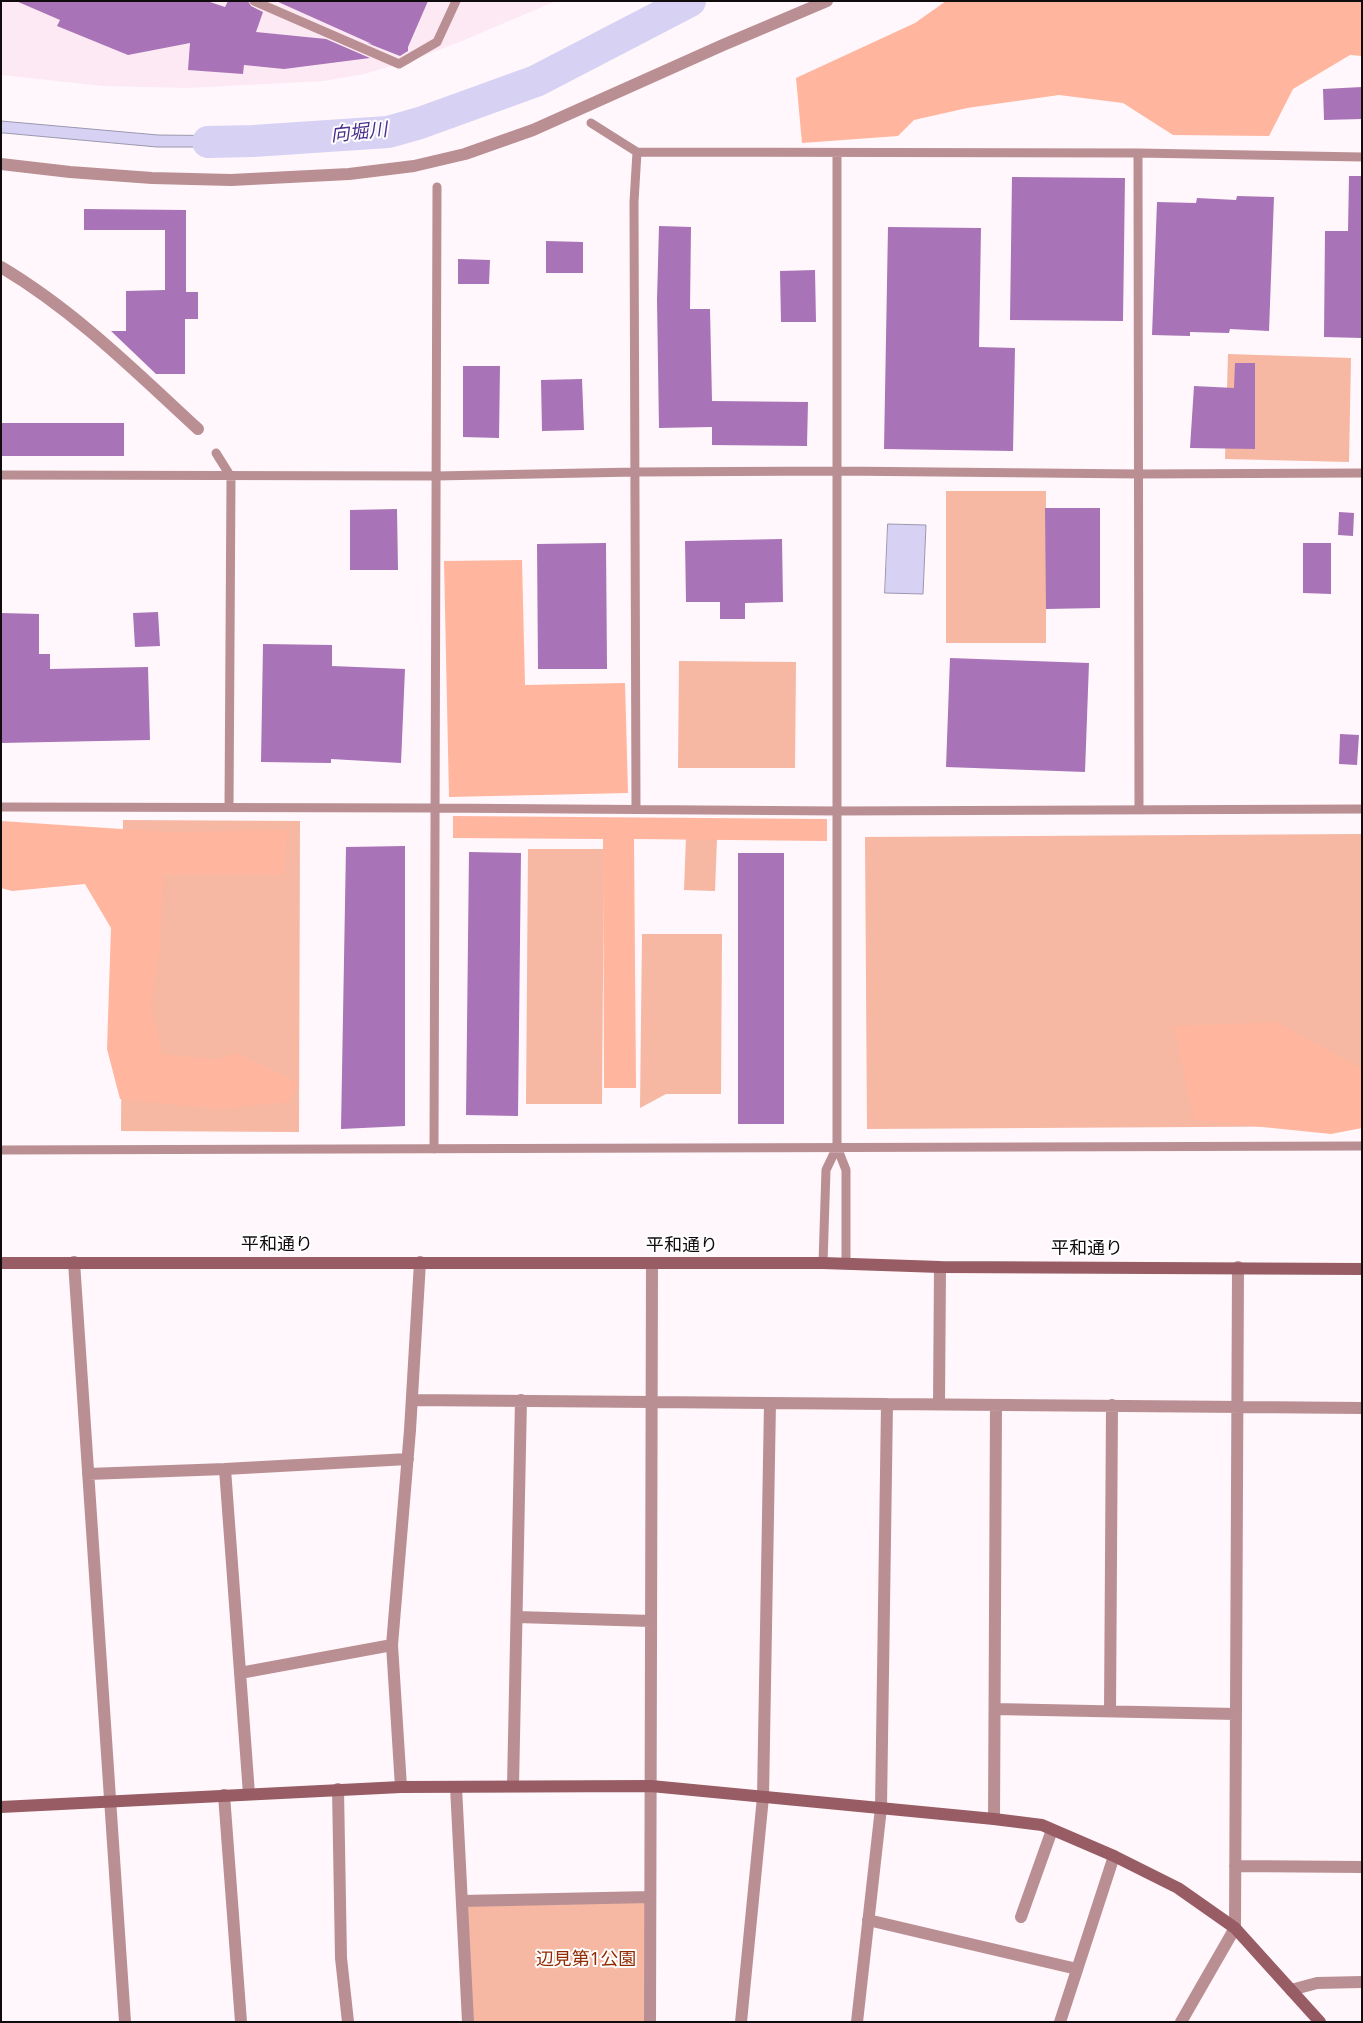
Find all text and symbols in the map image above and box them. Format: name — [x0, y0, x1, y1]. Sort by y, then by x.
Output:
water label: 向堀川 — [329, 119, 389, 147]
street label: 平和通り — [241, 1234, 313, 1256]
street label: 平和通り — [646, 1235, 718, 1257]
street label: 平和通り — [1051, 1238, 1123, 1260]
park label: 辺見第1公園 — [536, 1949, 636, 1971]

